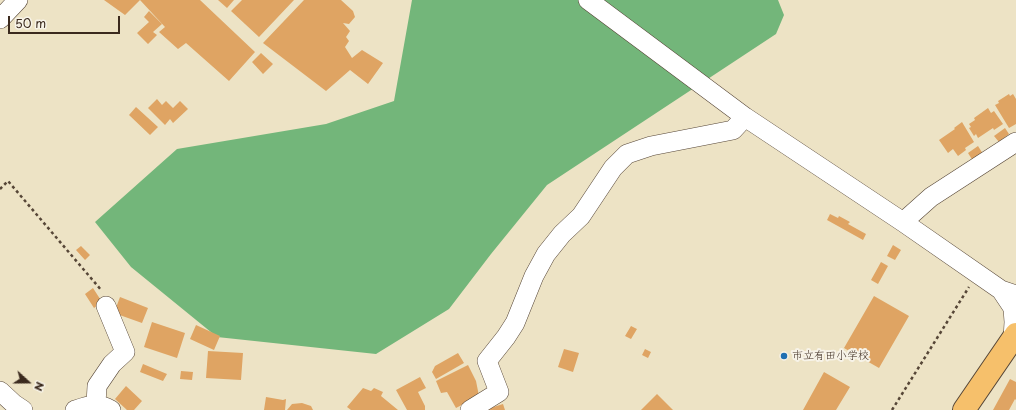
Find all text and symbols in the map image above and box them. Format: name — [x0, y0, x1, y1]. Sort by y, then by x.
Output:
scale bar — [10, 8, 122, 34]
text: 50 m — [15, 14, 46, 32]
place label: 市立有田小学校 — [792, 349, 869, 363]
marker: 市立有田小学校 — [779, 351, 789, 361]
north arrow — [8, 362, 48, 402]
text: N — [30, 379, 49, 394]

